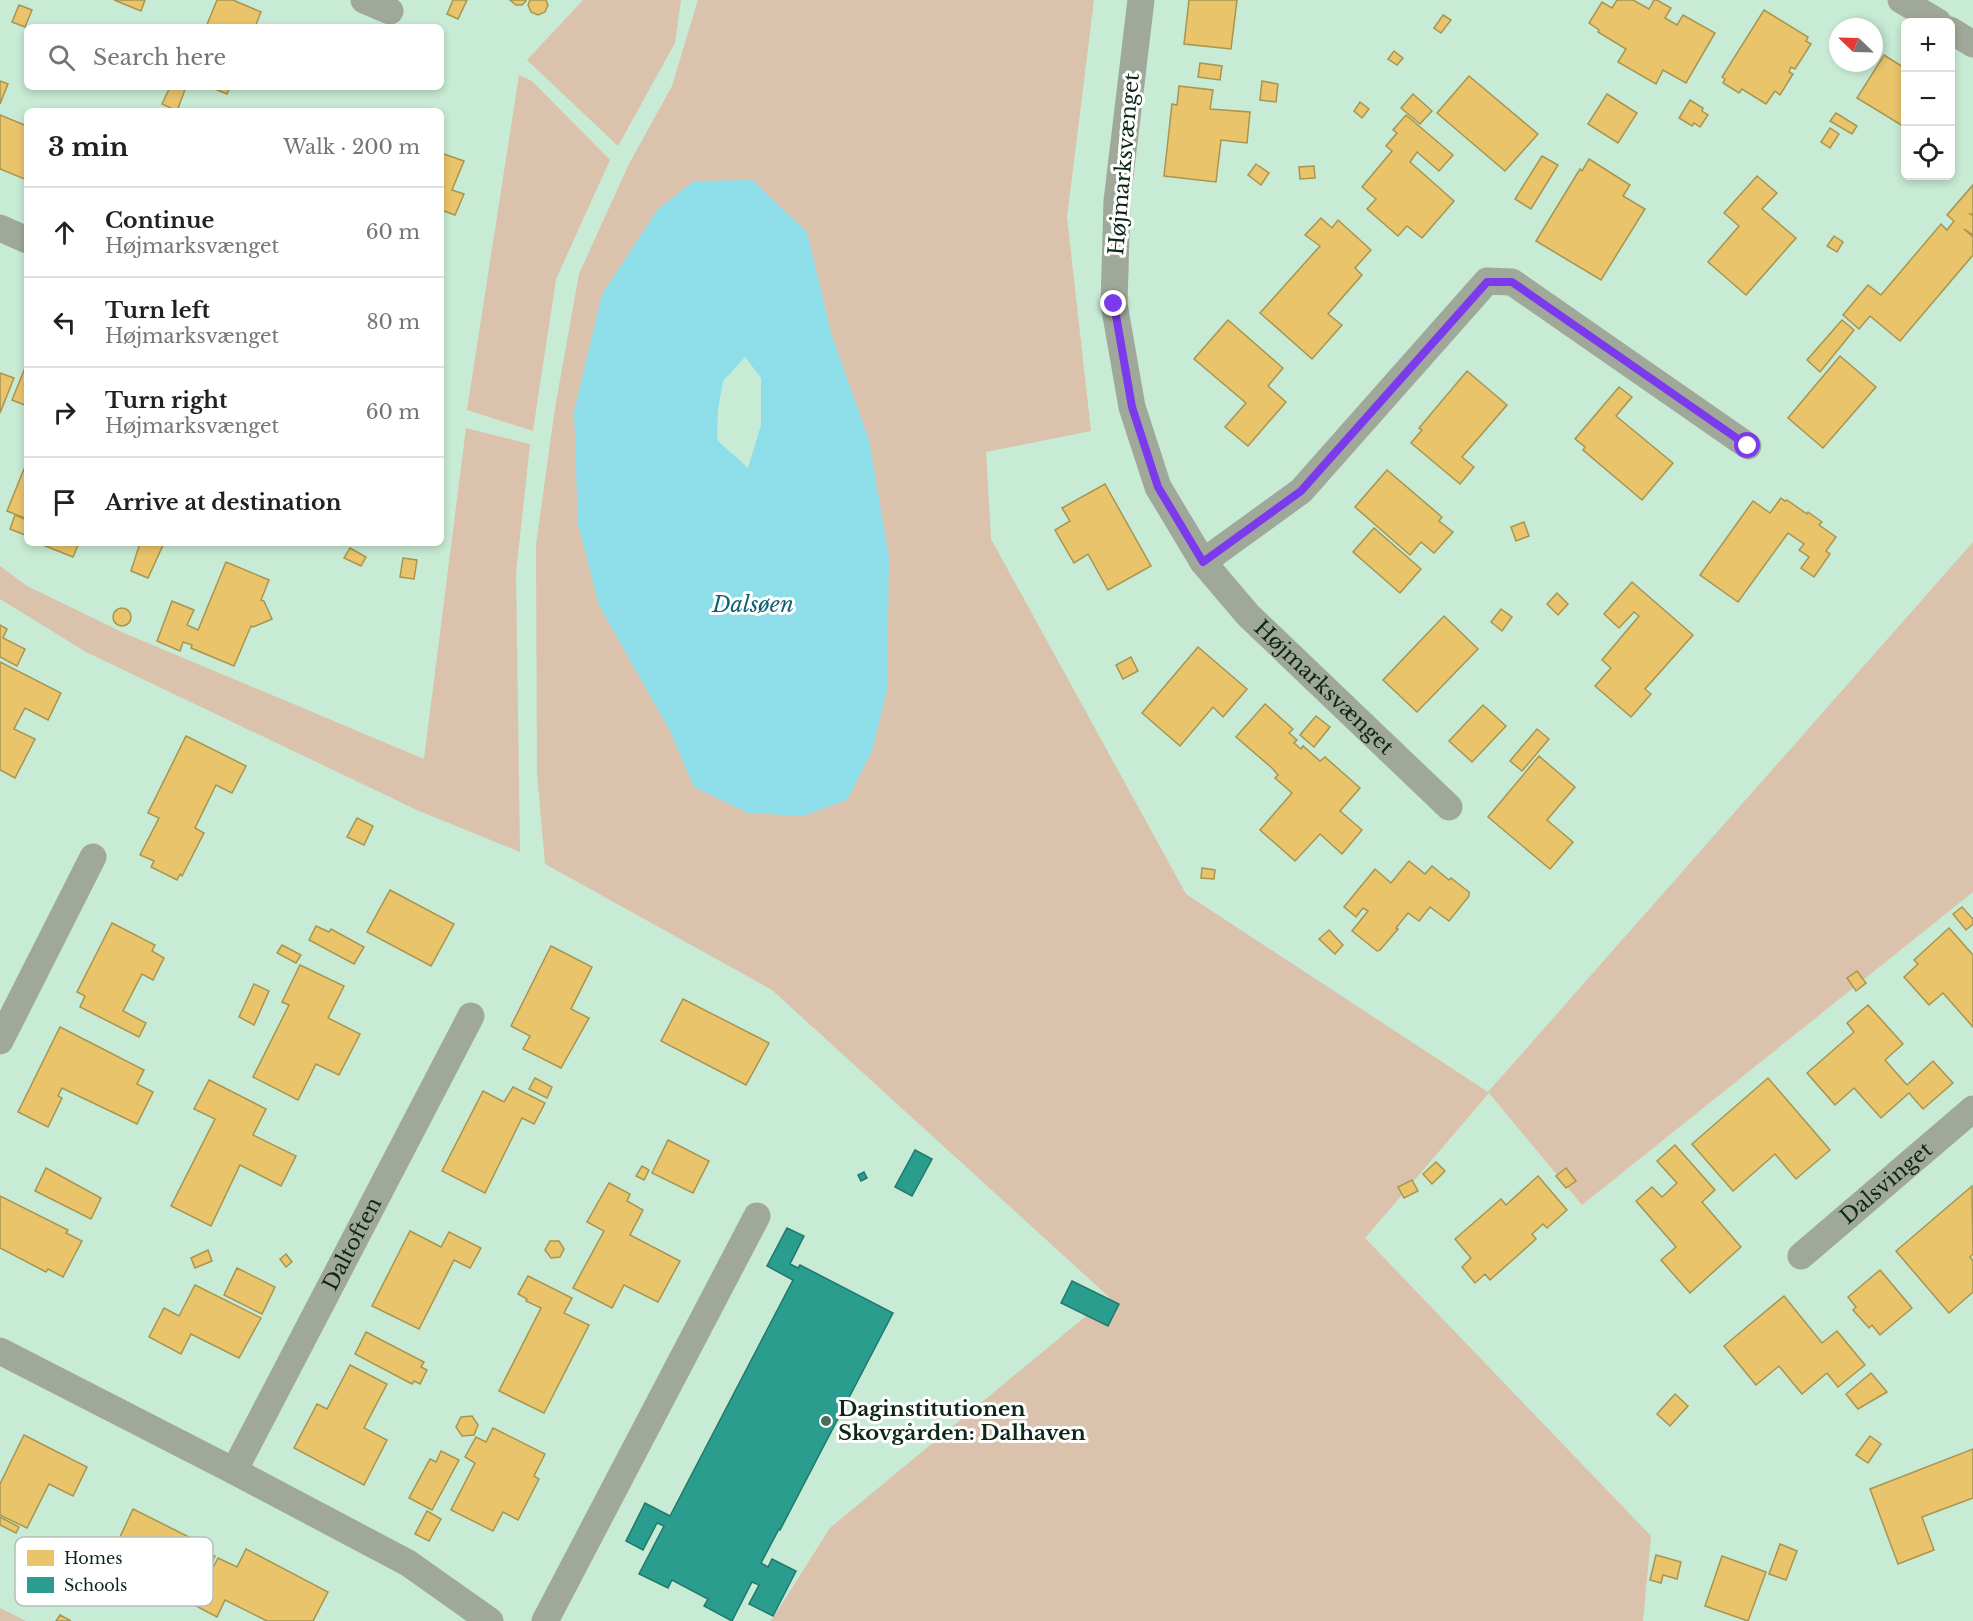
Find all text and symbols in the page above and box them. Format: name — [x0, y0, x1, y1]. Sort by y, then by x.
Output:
north arrow — [1829, 18, 1883, 72]
map controls — [1901, 18, 1955, 180]
button: + — [1901, 18, 1955, 72]
search box — [24, 24, 444, 90]
icon: search — [45, 41, 78, 74]
text: Search here — [93, 44, 226, 71]
street label: Højmarksvænget — [1103, 72, 1145, 256]
button: − — [1901, 72, 1955, 126]
button: locate — [1901, 126, 1955, 180]
text: 3 min — [48, 131, 129, 163]
text: Walk · 200 m — [283, 135, 420, 159]
text: Continue — [105, 207, 214, 234]
icon: ahead — [48, 216, 81, 249]
text: 60 m — [366, 220, 420, 244]
text: Højmarksvænget — [105, 234, 279, 258]
route end — [1100, 290, 1126, 316]
text: Turn left — [105, 297, 210, 324]
icon: left — [48, 306, 81, 339]
text: 80 m — [366, 310, 420, 334]
text: Højmarksvænget — [105, 324, 279, 348]
text: Turn right — [105, 387, 227, 414]
icon: right — [48, 396, 81, 429]
text: 60 m — [366, 400, 420, 424]
text: Højmarksvænget — [105, 414, 279, 438]
route start — [1734, 432, 1760, 458]
icon: arrive — [48, 486, 81, 519]
text: Arrive at destination — [105, 489, 342, 516]
water label: Dalsøen — [711, 591, 794, 618]
street label: Højmarksvænget — [1249, 615, 1399, 760]
street label: Dalsvinget — [1835, 1137, 1938, 1230]
street label: Daltoften — [317, 1193, 387, 1295]
place label: Daginstitutionen Skovgården: Dalhaven — [838, 1396, 1086, 1446]
marker: Daginstitutionen Skovgården: Dalhaven — [819, 1414, 833, 1428]
legend — [15, 1537, 213, 1606]
text: Homes — [64, 1548, 122, 1568]
text: Schools — [64, 1575, 127, 1595]

